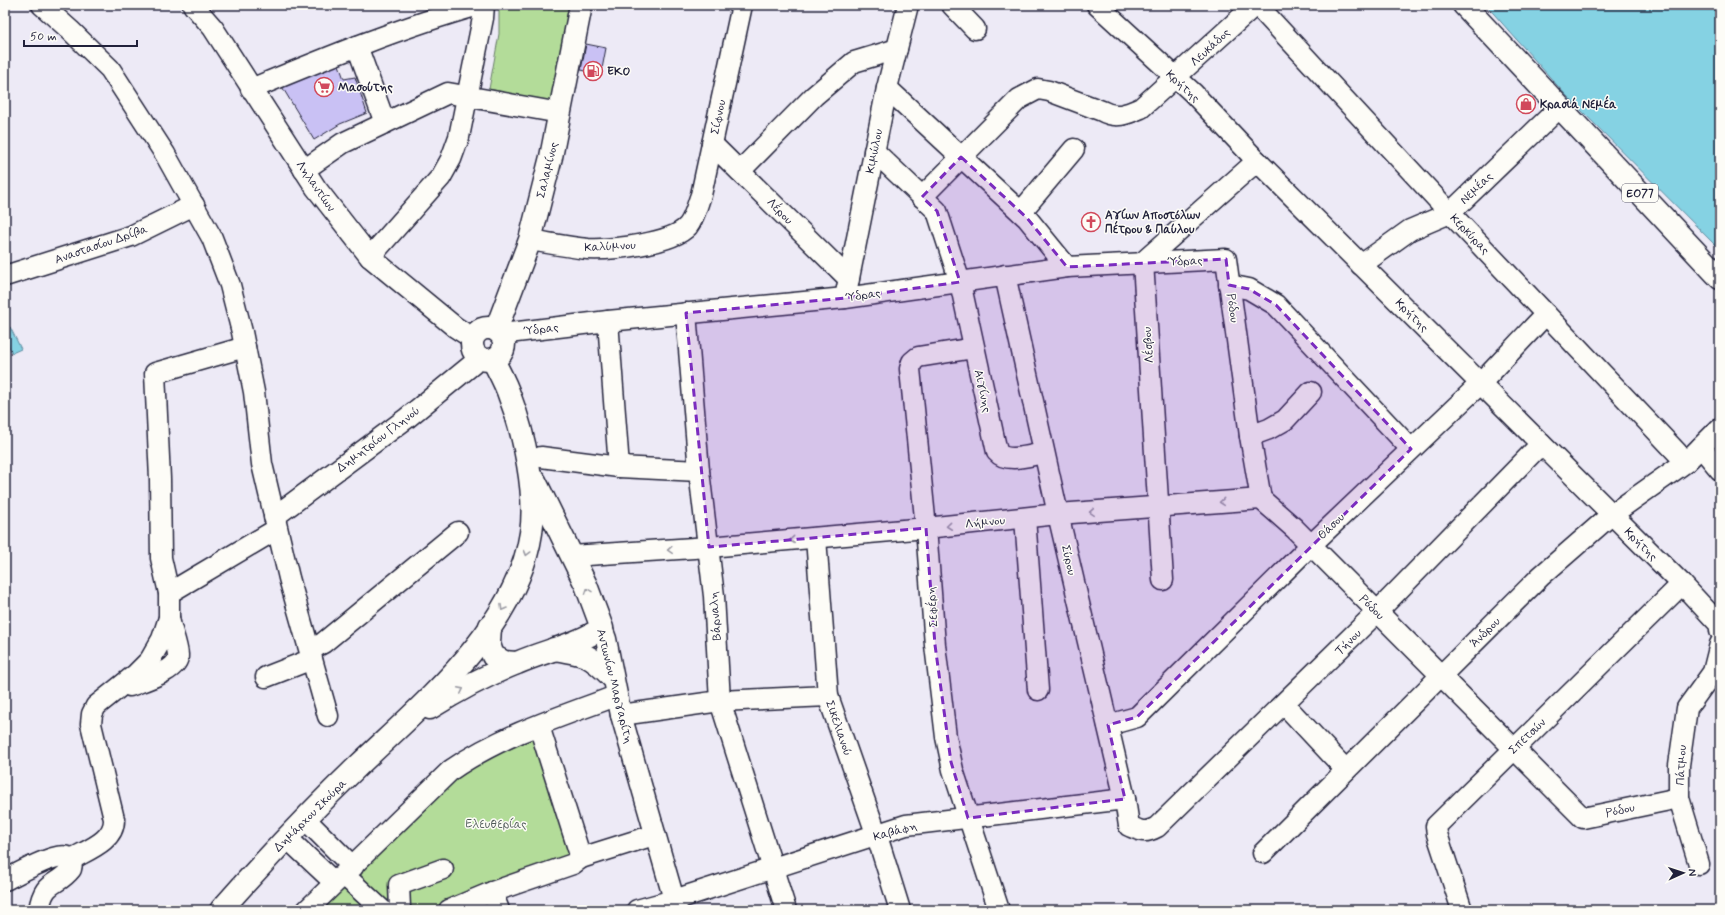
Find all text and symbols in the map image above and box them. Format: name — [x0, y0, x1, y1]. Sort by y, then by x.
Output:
scale bar — [24, 22, 137, 48]
street label: Λευκάδος — [1187, 25, 1234, 70]
text: 50 m — [30, 29, 57, 45]
fuel station icon: EKO — [582, 60, 604, 82]
place label: EKO — [607, 64, 630, 80]
street label: Κρήτης — [1162, 67, 1203, 107]
supermarket icon: Μασούτης — [313, 76, 335, 98]
place label: Μασούτης — [338, 80, 393, 96]
shop icon: Κρασιά Νεμέα — [1515, 93, 1537, 115]
place label: Κρασιά Νεμέα — [1540, 95, 1617, 113]
street label: Σίφνου — [707, 98, 731, 136]
street label: Κιμώλου — [863, 127, 887, 175]
street label: Σαλαμίνος — [533, 140, 563, 200]
street label: Ληλαντίων — [292, 158, 339, 215]
street label: Νεμέας — [1456, 168, 1497, 208]
road number: ΕΟ77 — [1622, 184, 1658, 202]
street label: Λέρου — [763, 194, 797, 229]
place label: Αγίων Αποστόλων Πέτρου & Παύλου — [1105, 208, 1201, 238]
church icon: Αγίων Αποστόλων Πέτρου & Παύλου — [1080, 211, 1102, 233]
street label: Κερκύρας — [1446, 211, 1493, 258]
street label: Αναστασίου Δρίβα — [53, 221, 150, 268]
street label: Καλύμνου — [584, 238, 637, 256]
street label: Ύδρας — [1167, 253, 1203, 271]
street label: Ύδρας — [845, 286, 882, 306]
street label: Ρόδου — [1222, 292, 1242, 324]
street label: Κρήτης — [1391, 296, 1431, 336]
street label: Ύδρας — [523, 320, 560, 340]
street label: Λέσβου — [1139, 326, 1158, 364]
street label: Αιγίνης — [970, 368, 994, 414]
street label: Δημητρίου Γληνού — [334, 403, 423, 476]
one-way arrow — [1219, 498, 1225, 507]
one-way arrow — [1089, 508, 1095, 517]
street label: Θάσου — [1315, 510, 1349, 544]
street label: Λήμνου — [964, 513, 1006, 533]
one-way arrow — [946, 521, 952, 530]
street label: Κρήτης — [1620, 525, 1660, 565]
one-way arrow — [789, 536, 795, 545]
street label: Σύρου — [1057, 544, 1079, 578]
one-way arrow — [667, 545, 673, 554]
one-way arrow — [523, 549, 532, 556]
street label: Σεφέρη — [923, 586, 942, 628]
one-way arrow — [585, 588, 593, 595]
street label: Βάρναλη — [706, 591, 726, 641]
street label: Ρόδου — [1355, 592, 1388, 624]
one-way arrow — [501, 604, 508, 611]
street label: Άνδρου — [1467, 614, 1505, 651]
street label: Τήνου — [1332, 626, 1366, 659]
street label: Αντωνίου Μαργαρίτη — [592, 627, 636, 745]
one-way arrow — [456, 687, 464, 695]
street label: Σικελιανού — [821, 699, 855, 758]
street label: Σπετσών — [1506, 715, 1550, 758]
street label: Πάτμου — [1673, 744, 1691, 786]
street label: Δημάρχου Σκούρα — [271, 775, 351, 856]
street label: Ρόδου — [1604, 800, 1637, 822]
park label: Ελευθερίας — [465, 817, 527, 833]
street label: Καβάφη — [872, 818, 919, 845]
north arrow — [1663, 853, 1703, 893]
text: N — [1685, 869, 1699, 877]

